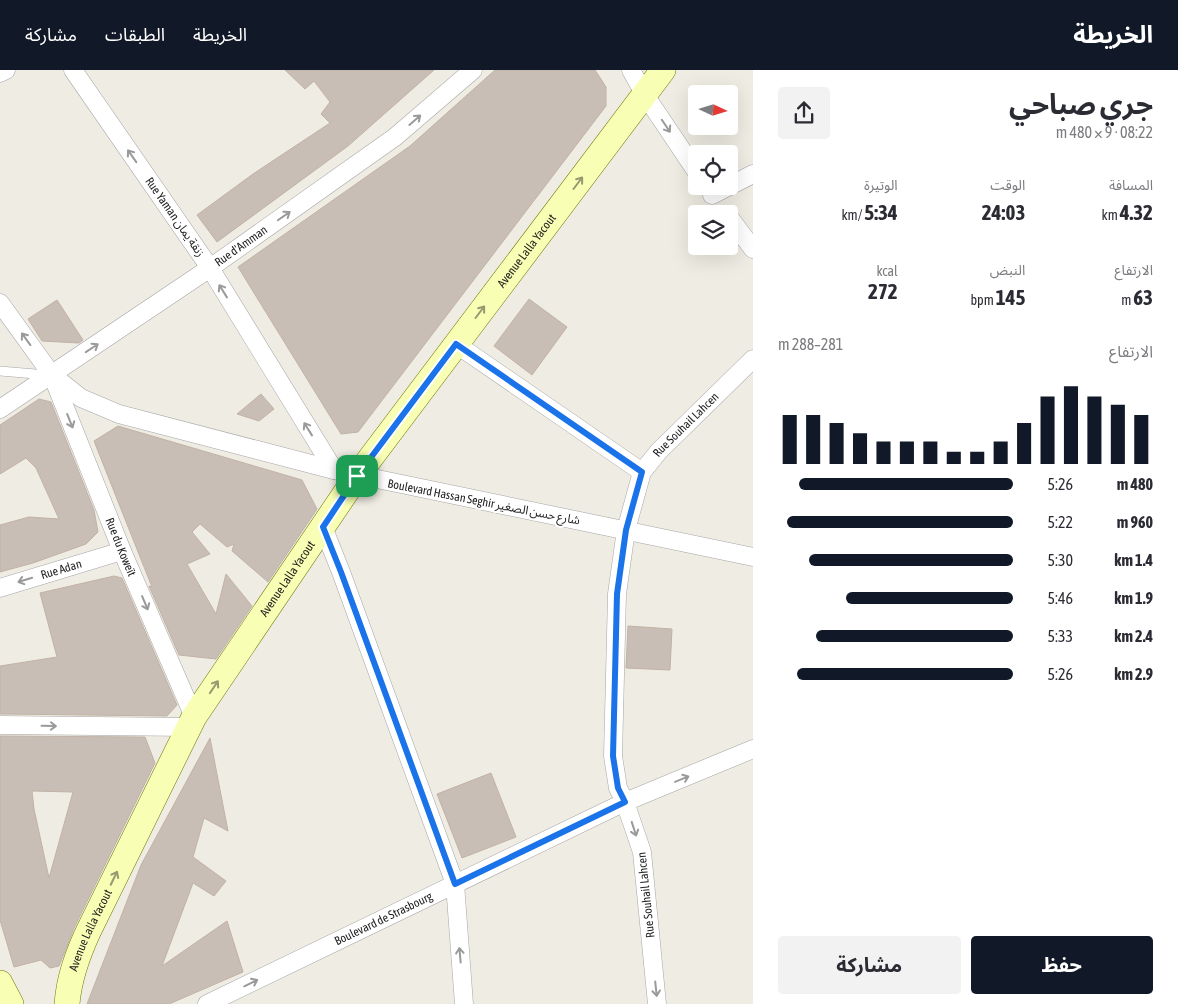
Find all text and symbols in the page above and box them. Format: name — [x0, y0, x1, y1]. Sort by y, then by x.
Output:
text: الخريطة — [1073, 21, 1153, 48]
text: مشاركة — [25, 24, 77, 45]
text: الطبقات — [105, 24, 165, 45]
text: الخريطة — [193, 24, 247, 45]
north arrow — [688, 85, 738, 135]
map controls — [688, 85, 738, 255]
button: share — [778, 87, 830, 139]
text: جري صباحي — [1009, 88, 1153, 120]
one-way arrow — [408, 115, 421, 126]
one-way arrow — [661, 119, 671, 133]
text: 08:22 · 9 × 480 m — [1056, 123, 1153, 141]
button: locate — [688, 145, 738, 195]
one-way arrow — [127, 149, 137, 163]
street label: Rue Yaman زنقة يمان — [142, 175, 208, 259]
one-way arrow — [573, 176, 583, 190]
text: الوتيرة — [864, 177, 898, 193]
text: الوقت — [990, 177, 1025, 193]
text: المسافة — [1109, 177, 1153, 193]
text: 5:34 — [864, 200, 898, 224]
text: 24:03 — [982, 200, 1025, 224]
text: 4.32 — [1120, 200, 1153, 224]
button: layers — [688, 205, 738, 255]
text: /km — [841, 207, 864, 223]
text: km — [1101, 207, 1120, 223]
one-way arrow — [277, 211, 291, 221]
street label: Avenue Lalla Yacout — [495, 211, 559, 290]
street label: Rue d'Amman — [212, 223, 270, 269]
text: النبض — [990, 262, 1025, 278]
text: الارتفاع — [1115, 262, 1153, 278]
text: kcal — [876, 263, 898, 279]
text: 272 — [868, 279, 898, 303]
one-way arrow — [218, 284, 228, 298]
text: 145 — [996, 285, 1025, 309]
text: 63 — [1133, 285, 1153, 309]
text: bpm — [970, 292, 996, 308]
text: m — [1121, 292, 1133, 308]
one-way arrow — [474, 306, 485, 319]
one-way arrow — [21, 332, 31, 346]
text: 281–288 m — [778, 335, 843, 353]
text: الارتفاع — [1109, 342, 1153, 360]
one-way arrow — [85, 343, 99, 353]
street label: Rue Souhail Lahcen — [650, 390, 722, 460]
one-way arrow — [66, 413, 75, 428]
one-way arrow — [303, 422, 313, 436]
pin — [336, 455, 378, 497]
icon: arrive — [343, 462, 371, 490]
text: 5:26 — [1048, 475, 1073, 493]
text: 480 m — [1117, 475, 1153, 493]
street label: Boulevard Hassan Seghir شارع حسن الصغير — [386, 476, 581, 530]
text: 5:22 — [1048, 513, 1073, 531]
text: 960 m — [1117, 513, 1153, 531]
street label: Rue du Koweït — [102, 516, 139, 579]
street label: Avenue Lalla Yacout — [257, 538, 318, 619]
text: 5:30 — [1048, 551, 1073, 569]
text: 1.4 km — [1114, 551, 1153, 569]
street label: Rue Adan — [39, 557, 83, 582]
one-way arrow — [17, 576, 33, 586]
text: 5:46 — [1048, 589, 1073, 607]
text: 1.9 km — [1114, 589, 1153, 607]
one-way arrow — [141, 596, 150, 611]
text: 5:33 — [1048, 627, 1073, 645]
text: 2.4 km — [1114, 627, 1153, 645]
text: 5:26 — [1048, 665, 1073, 683]
text: 2.9 km — [1114, 665, 1153, 683]
one-way arrow — [209, 681, 219, 695]
one-way arrow — [40, 721, 56, 731]
one-way arrow — [674, 773, 689, 783]
one-way arrow — [630, 820, 639, 836]
street label: Rue Souhail Lahcen — [635, 851, 657, 939]
one-way arrow — [110, 870, 120, 885]
street label: Avenue Lalla Yacout — [66, 886, 115, 973]
street label: Boulevard de Strasbourg — [332, 889, 435, 948]
button: مشاركة — [778, 936, 961, 994]
button: حفظ — [971, 936, 1153, 994]
one-way arrow — [456, 948, 465, 964]
one-way arrow — [243, 978, 258, 987]
one-way arrow — [651, 981, 661, 997]

